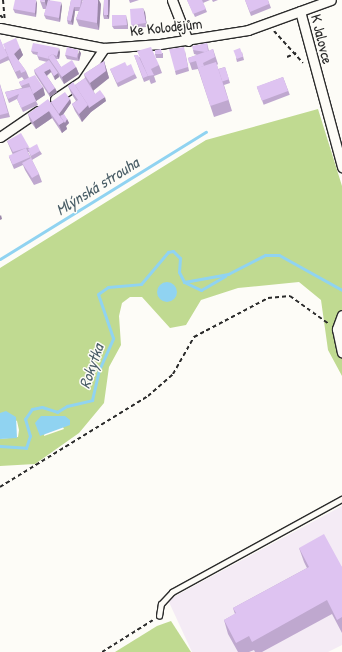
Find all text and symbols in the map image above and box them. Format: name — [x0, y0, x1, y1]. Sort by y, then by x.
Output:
street label: K Jalovce — [307, 12, 337, 66]
street label: Ke Kolodějům — [129, 14, 203, 40]
water label: Mlýnská strouha — [52, 153, 142, 219]
water label: Rokytka — [75, 341, 107, 391]

